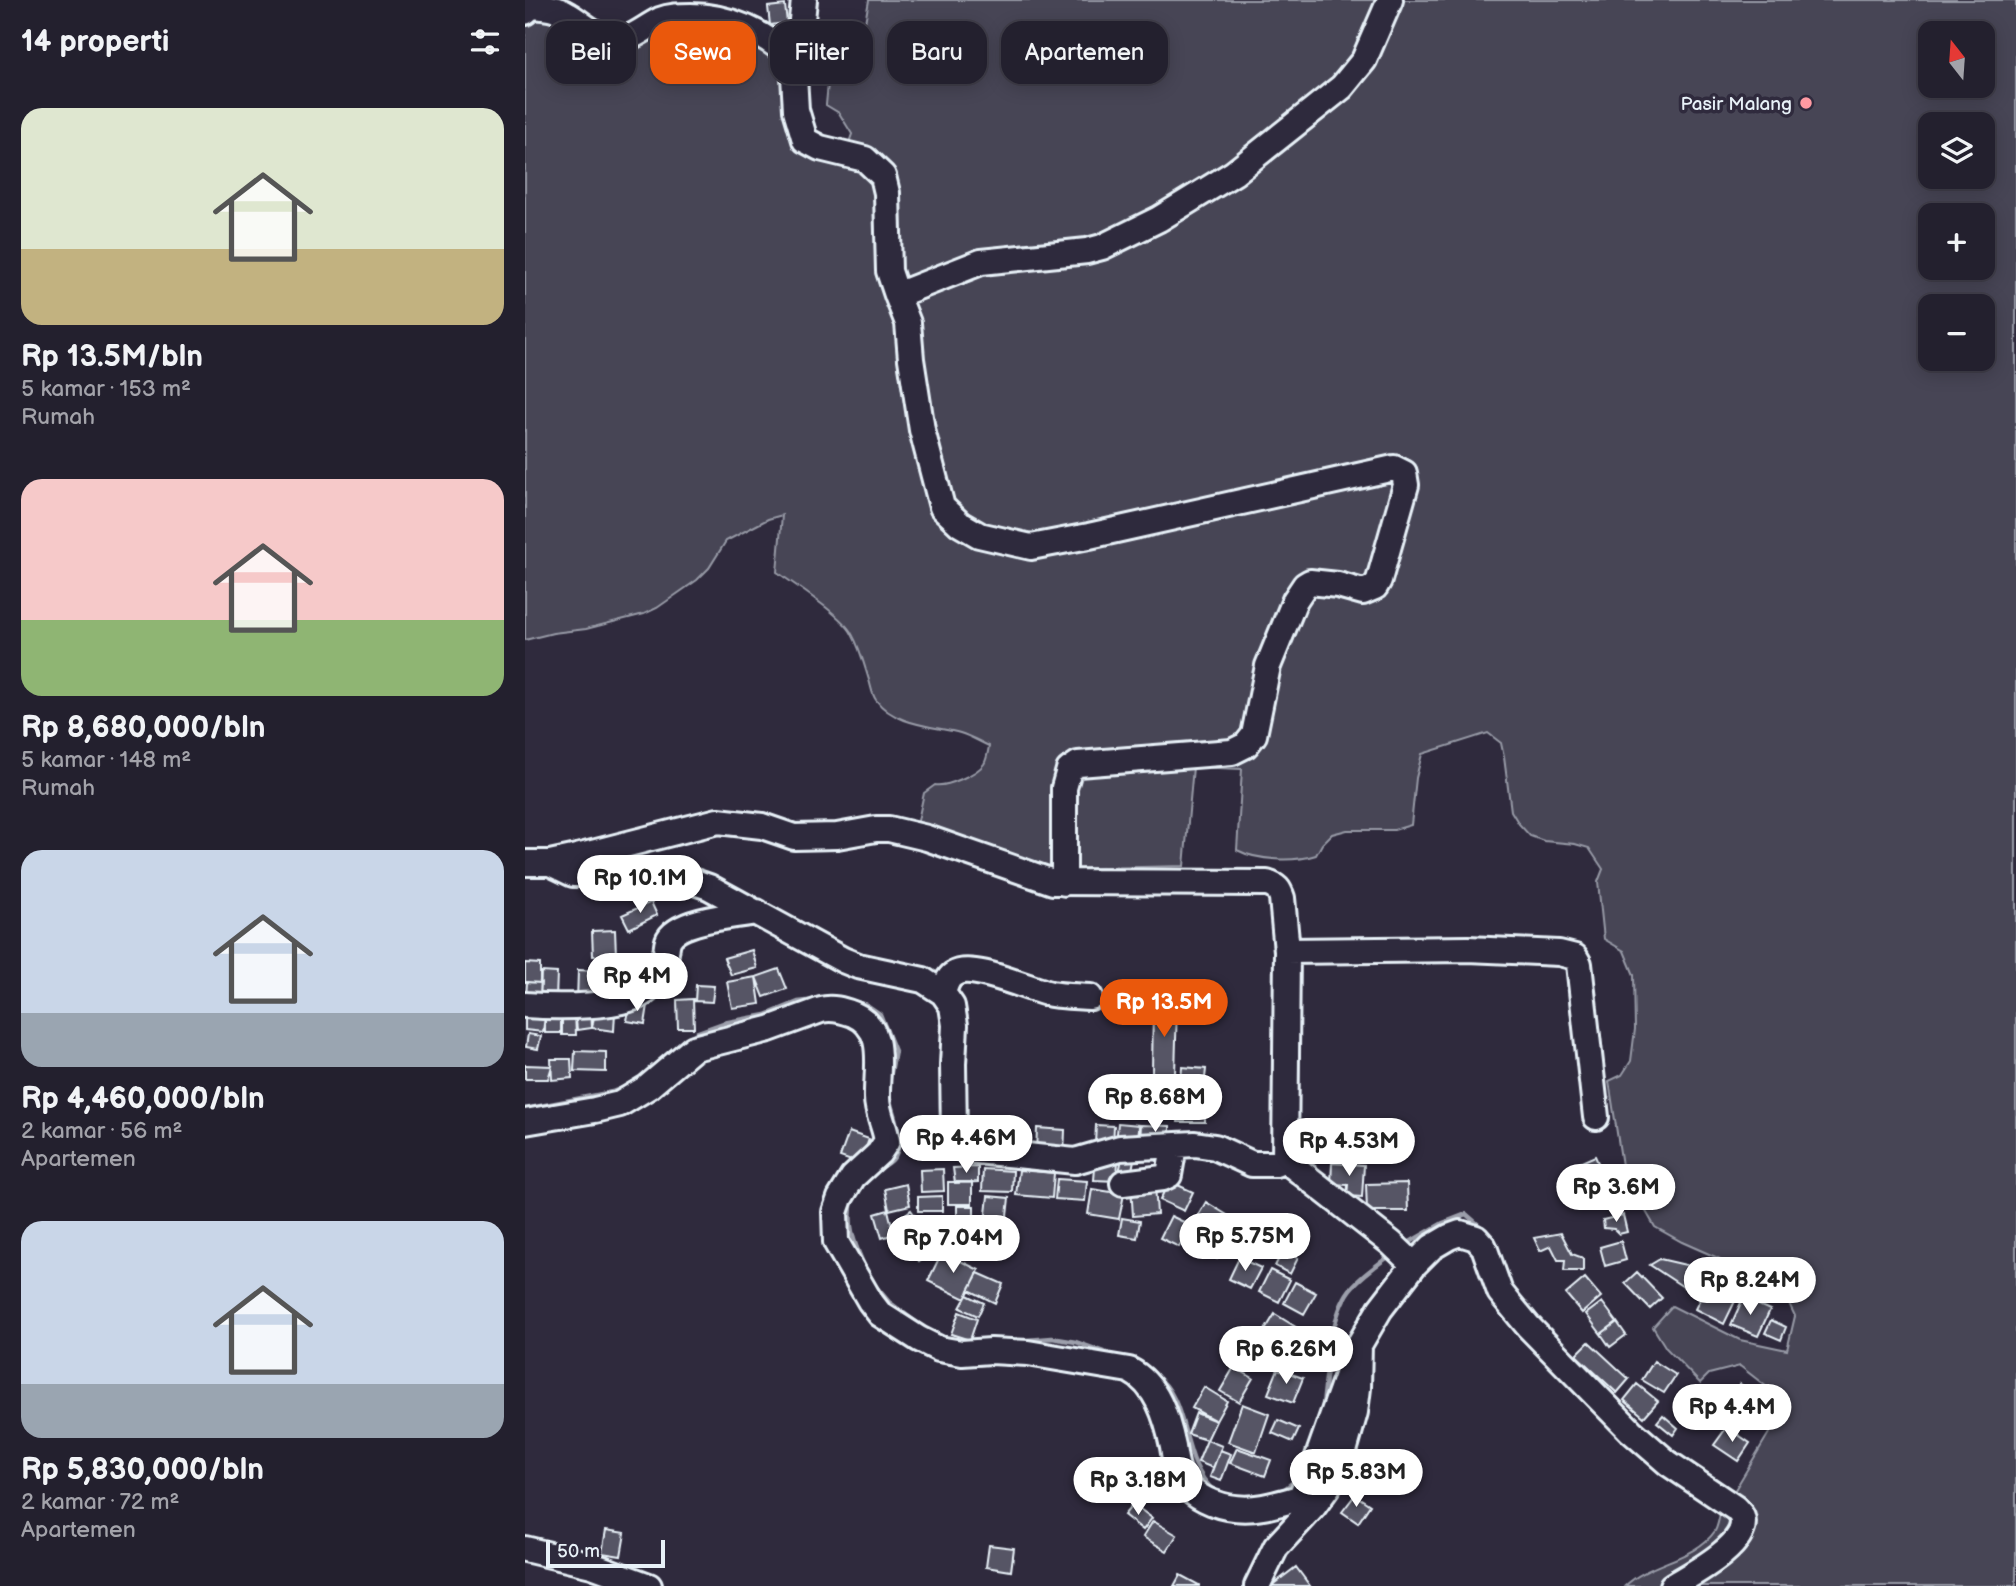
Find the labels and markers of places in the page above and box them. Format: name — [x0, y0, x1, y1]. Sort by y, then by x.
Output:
place label: Pasir Malang — [1681, 93, 1792, 116]
marker: Pasir Malang — [1798, 95, 1814, 111]
pin: Rp 10.1M — [568, 856, 712, 915]
pin: Rp 4M — [588, 954, 686, 1013]
pin: Rp 13.5M — [1092, 979, 1236, 1039]
pin: Rp 8.68M — [1083, 1074, 1227, 1134]
pin: Rp 4.46M — [894, 1116, 1038, 1175]
pin: Rp 4.53M — [1277, 1118, 1421, 1178]
pin: Rp 3.6M — [1551, 1164, 1681, 1224]
pin: Rp 5.75M — [1173, 1214, 1317, 1273]
pin: Rp 7.04M — [881, 1216, 1025, 1275]
pin: Rp 8.24M — [1678, 1258, 1822, 1317]
pin: Rp 6.26M — [1214, 1326, 1358, 1386]
pin: Rp 4.4M — [1667, 1384, 1797, 1444]
pin: Rp 5.83M — [1284, 1450, 1428, 1509]
pin: Rp 3.18M — [1066, 1458, 1210, 1517]

